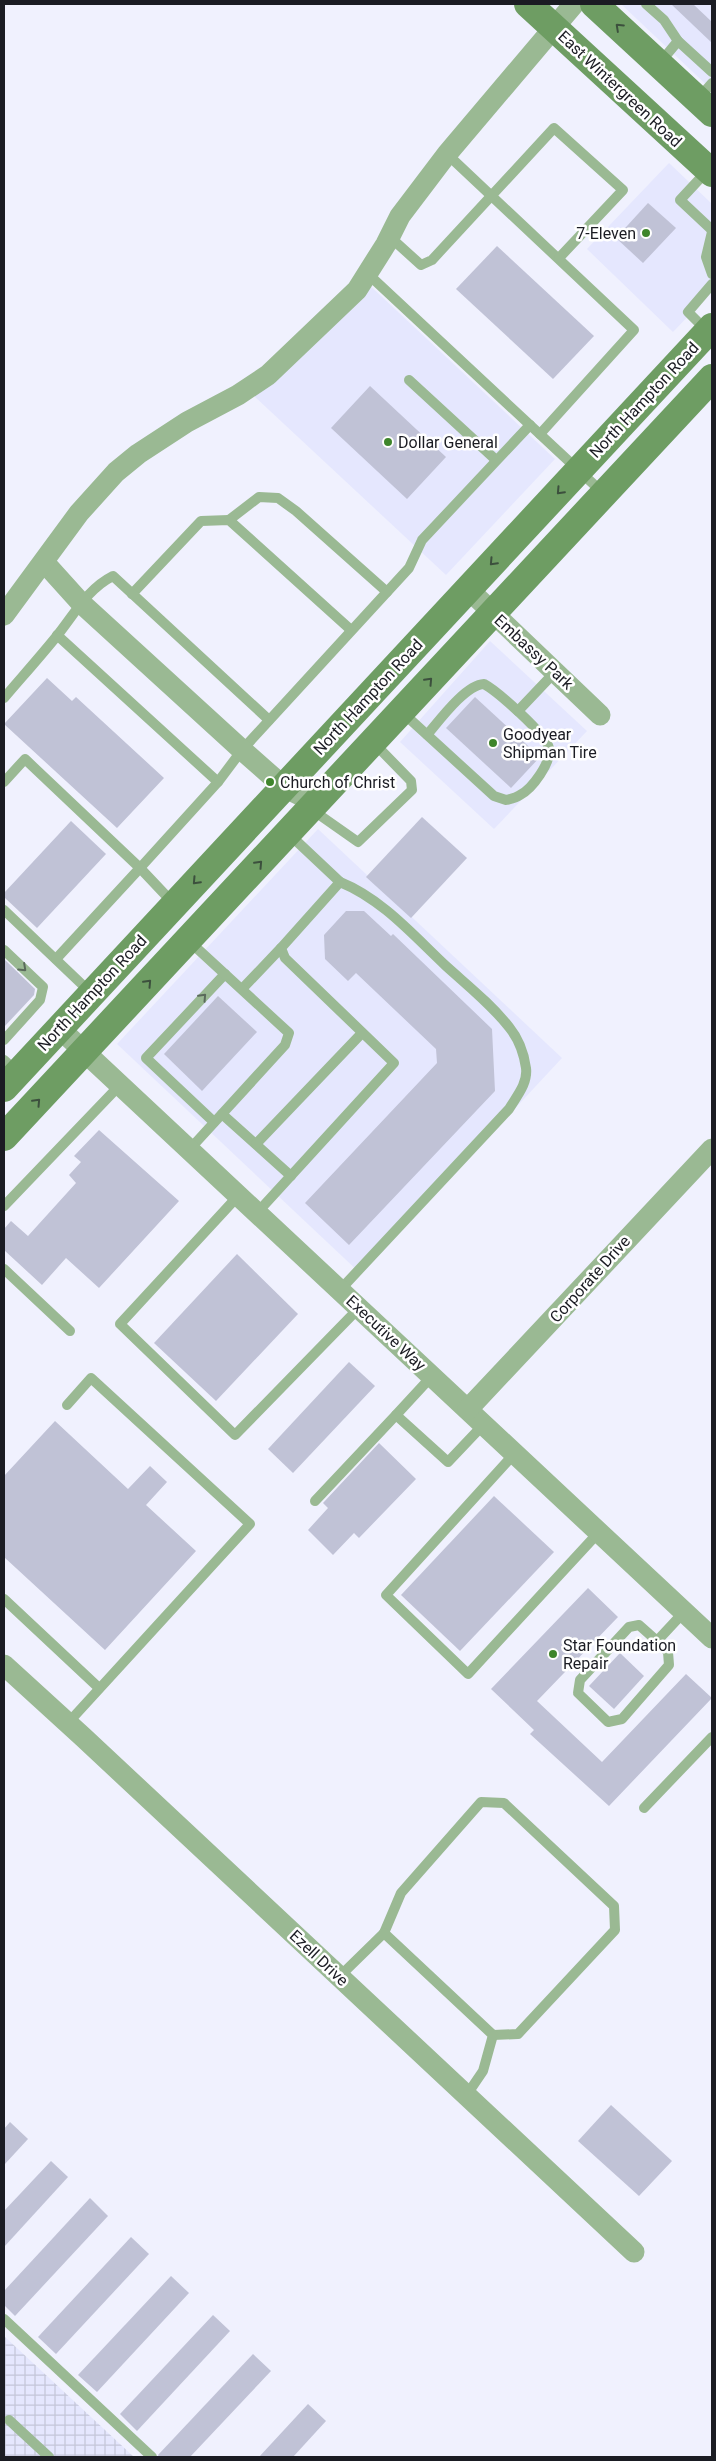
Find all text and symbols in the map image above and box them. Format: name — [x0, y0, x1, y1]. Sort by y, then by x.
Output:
one-way arrow — [616, 24, 625, 33]
street label: East Wintergreen Road — [554, 27, 686, 151]
place label: 7-Eleven — [576, 224, 636, 243]
marker: 7-Eleven — [640, 227, 652, 239]
street label: North Hampton Road — [585, 338, 703, 462]
place label: Dollar General — [398, 433, 498, 452]
marker: Dollar General — [382, 436, 394, 448]
one-way arrow — [557, 485, 566, 494]
one-way arrow — [490, 557, 499, 566]
street label: Embassy Park — [491, 611, 578, 694]
street label: North Hampton Road — [309, 635, 427, 759]
one-way arrow — [423, 678, 432, 687]
place label: Goodyear Shipman Tire — [503, 725, 597, 762]
marker: Goodyear Shipman Tire — [487, 737, 499, 749]
place label: Church of Christ — [280, 773, 395, 792]
marker: Church of Christ — [264, 776, 276, 788]
one-way arrow — [253, 861, 262, 870]
one-way arrow — [193, 876, 202, 885]
street label: North Hampton Road — [33, 931, 151, 1055]
one-way arrow — [18, 962, 27, 971]
one-way arrow — [142, 980, 151, 989]
one-way arrow — [197, 994, 206, 1003]
one-way arrow — [31, 1098, 40, 1107]
street label: Corporate Drive — [546, 1232, 634, 1326]
street label: Executive Way — [342, 1291, 430, 1375]
place label: Star Foundation Repair — [563, 1636, 676, 1673]
marker: Star Foundation Repair — [547, 1648, 559, 1660]
street label: Ezell Drive — [286, 1926, 352, 1990]

